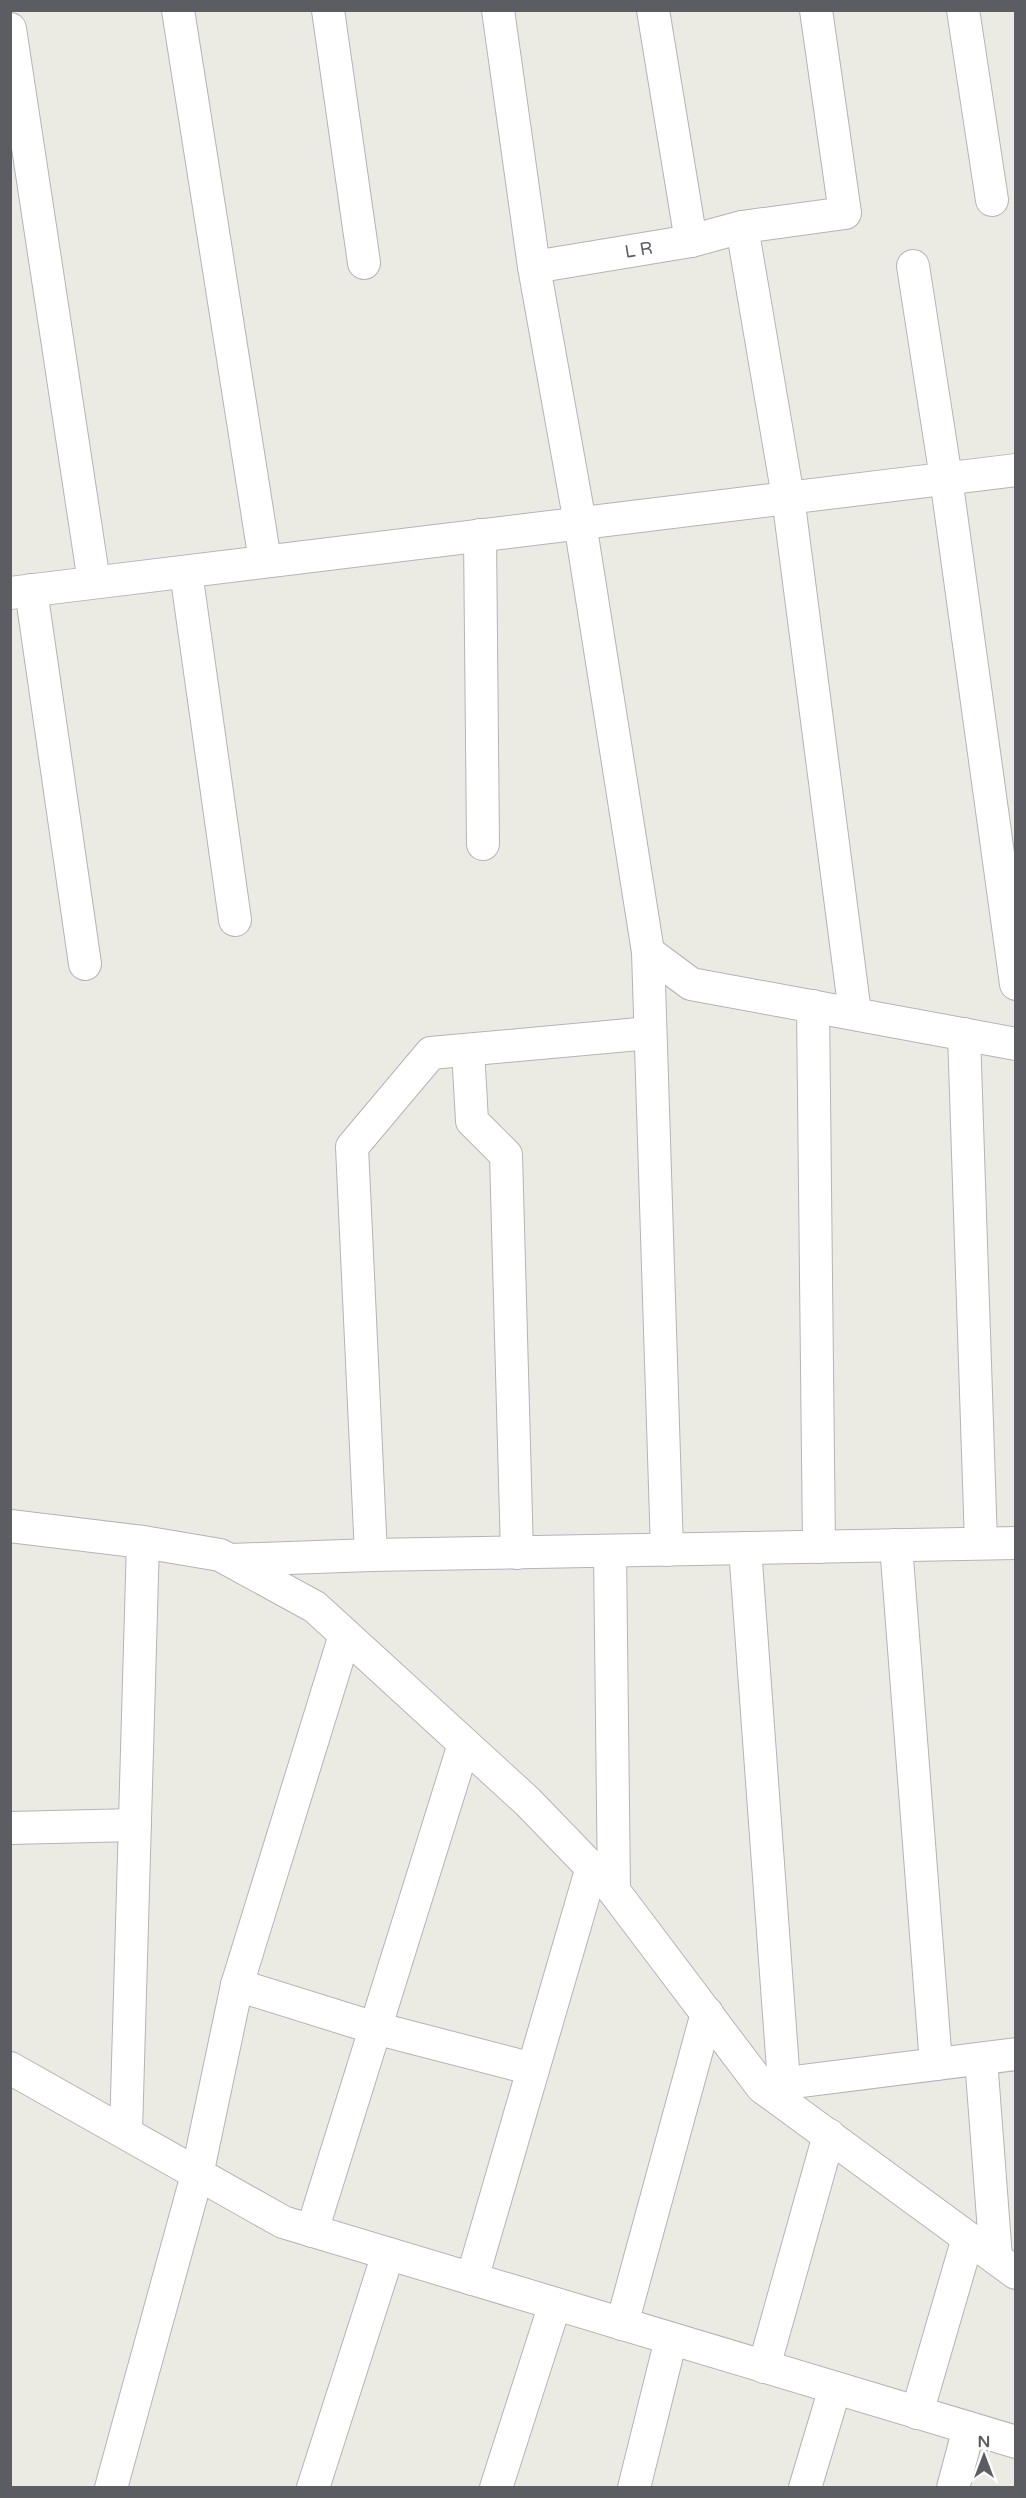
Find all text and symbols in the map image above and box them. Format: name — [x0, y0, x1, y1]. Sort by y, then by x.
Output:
street label: L R — [623, 237, 654, 263]
north arrow — [954, 2426, 1014, 2486]
text: N — [978, 2432, 990, 2452]

